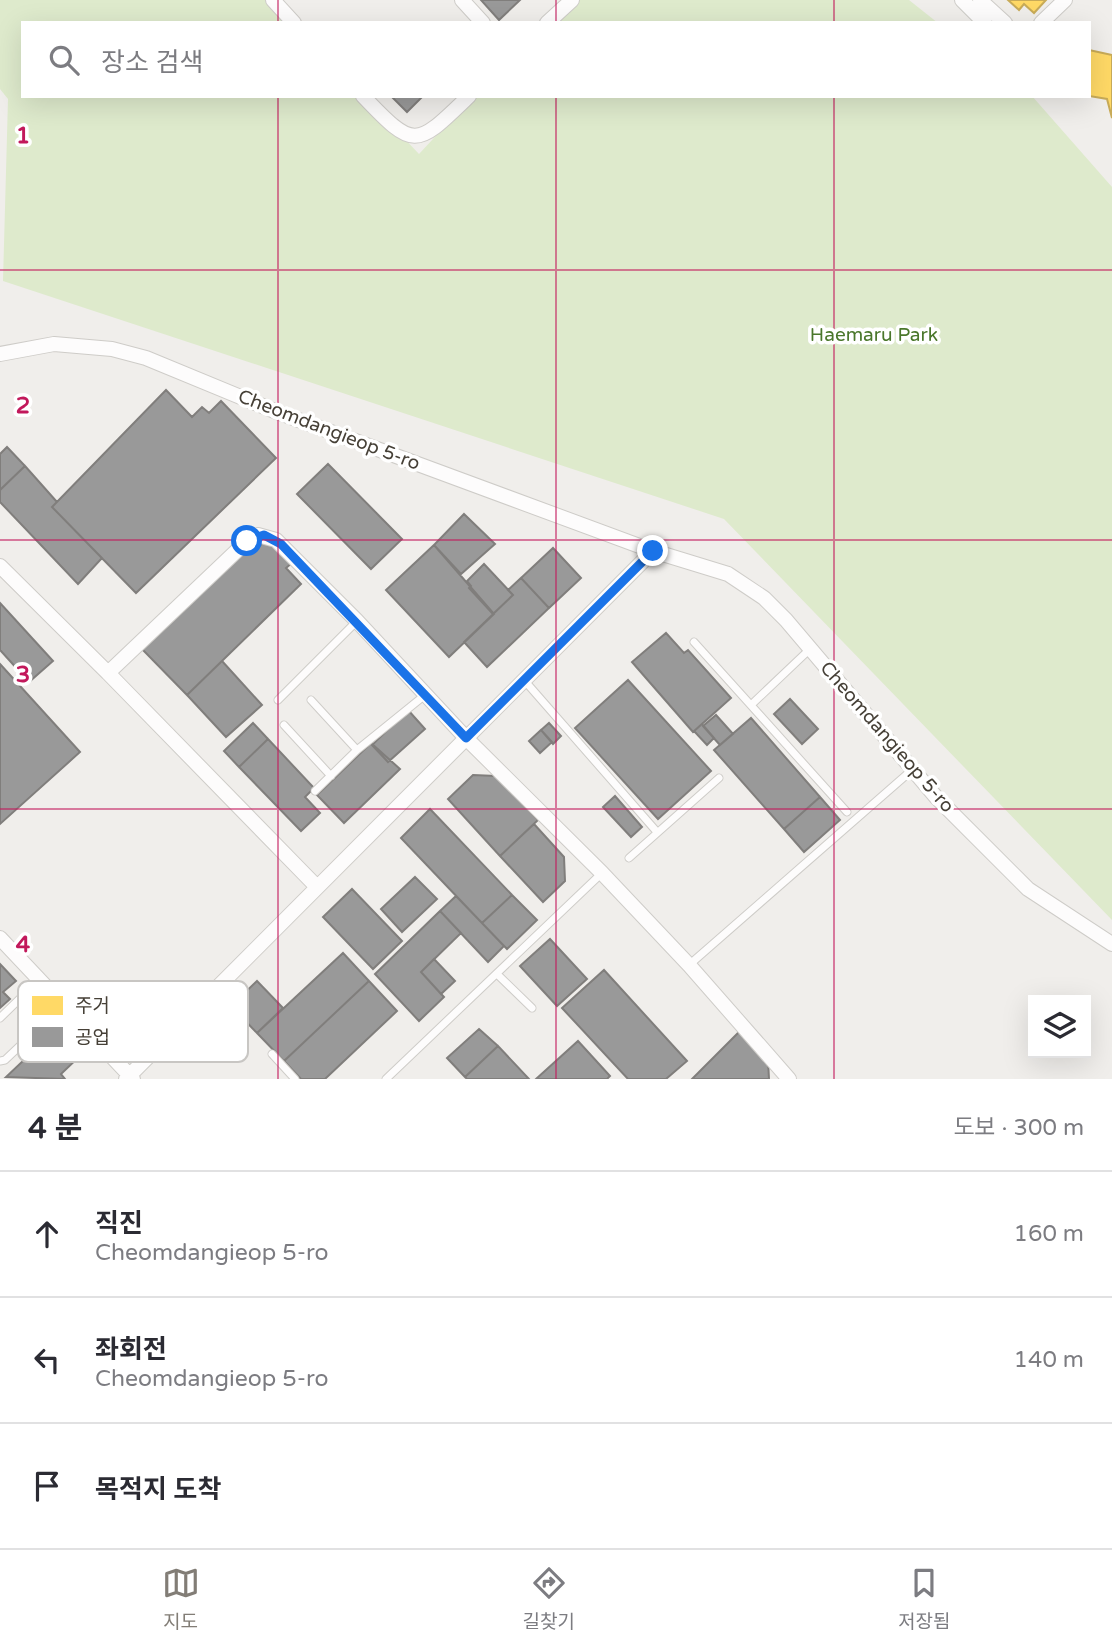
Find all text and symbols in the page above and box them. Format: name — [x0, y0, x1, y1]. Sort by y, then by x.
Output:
search box — [21, 21, 1091, 98]
icon: search — [45, 41, 83, 79]
text: 장소 검색 — [101, 47, 203, 78]
text: 1 — [16, 122, 30, 150]
park label: Haemaru Park — [810, 324, 938, 346]
street label: Cheomdangieop 5-ro — [235, 385, 423, 475]
text: 2 — [16, 392, 30, 420]
route start — [231, 525, 262, 556]
route end — [637, 535, 668, 566]
street label: Cheomdangieop 5-ro — [815, 657, 959, 817]
text: 3 — [16, 661, 30, 689]
text: 4 — [16, 931, 31, 959]
legend — [18, 981, 248, 1062]
text: 주거 — [75, 995, 110, 1017]
map controls — [1028, 995, 1091, 1058]
button: layers — [1028, 995, 1091, 1058]
text: 공업 — [75, 1027, 110, 1049]
text: 4 분 — [28, 1110, 82, 1147]
text: 도보 · 300 m — [953, 1114, 1084, 1142]
text: 직진 — [95, 1208, 143, 1239]
icon: ahead — [28, 1215, 66, 1253]
text: 160 m — [1014, 1220, 1084, 1248]
text: Cheomdangieop 5-ro — [95, 1239, 329, 1267]
text: 좌회전 — [95, 1334, 167, 1365]
icon: left — [28, 1341, 66, 1379]
text: 140 m — [1014, 1346, 1084, 1374]
text: Cheomdangieop 5-ro — [95, 1365, 329, 1393]
icon: arrive — [28, 1467, 66, 1505]
text: 목적지 도착 — [95, 1474, 221, 1505]
tab: 지도 — [162, 1564, 200, 1633]
tab: 길찾기 — [523, 1564, 575, 1633]
tab: 저장됨 — [898, 1564, 950, 1633]

